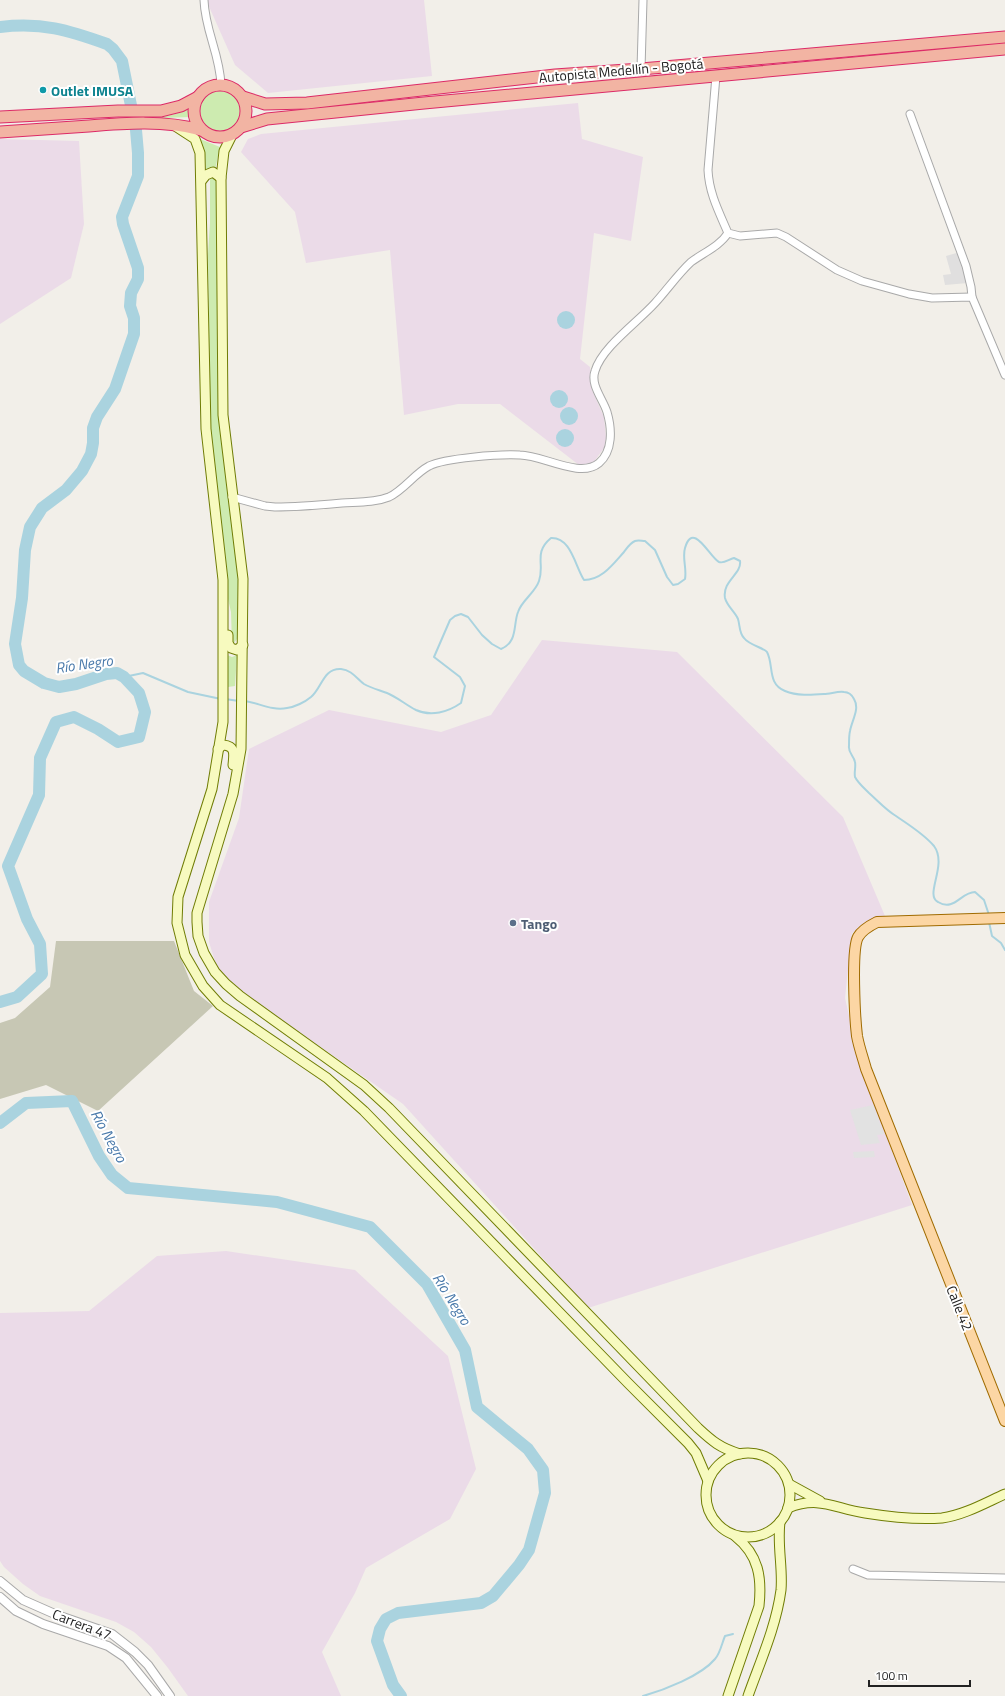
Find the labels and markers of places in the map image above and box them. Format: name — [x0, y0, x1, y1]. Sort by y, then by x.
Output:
place label: Outlet IMUSA — [51, 80, 134, 101]
marker: Outlet IMUSA — [38, 85, 48, 95]
place label: Tango — [521, 913, 557, 934]
marker: Tango — [508, 918, 518, 928]

